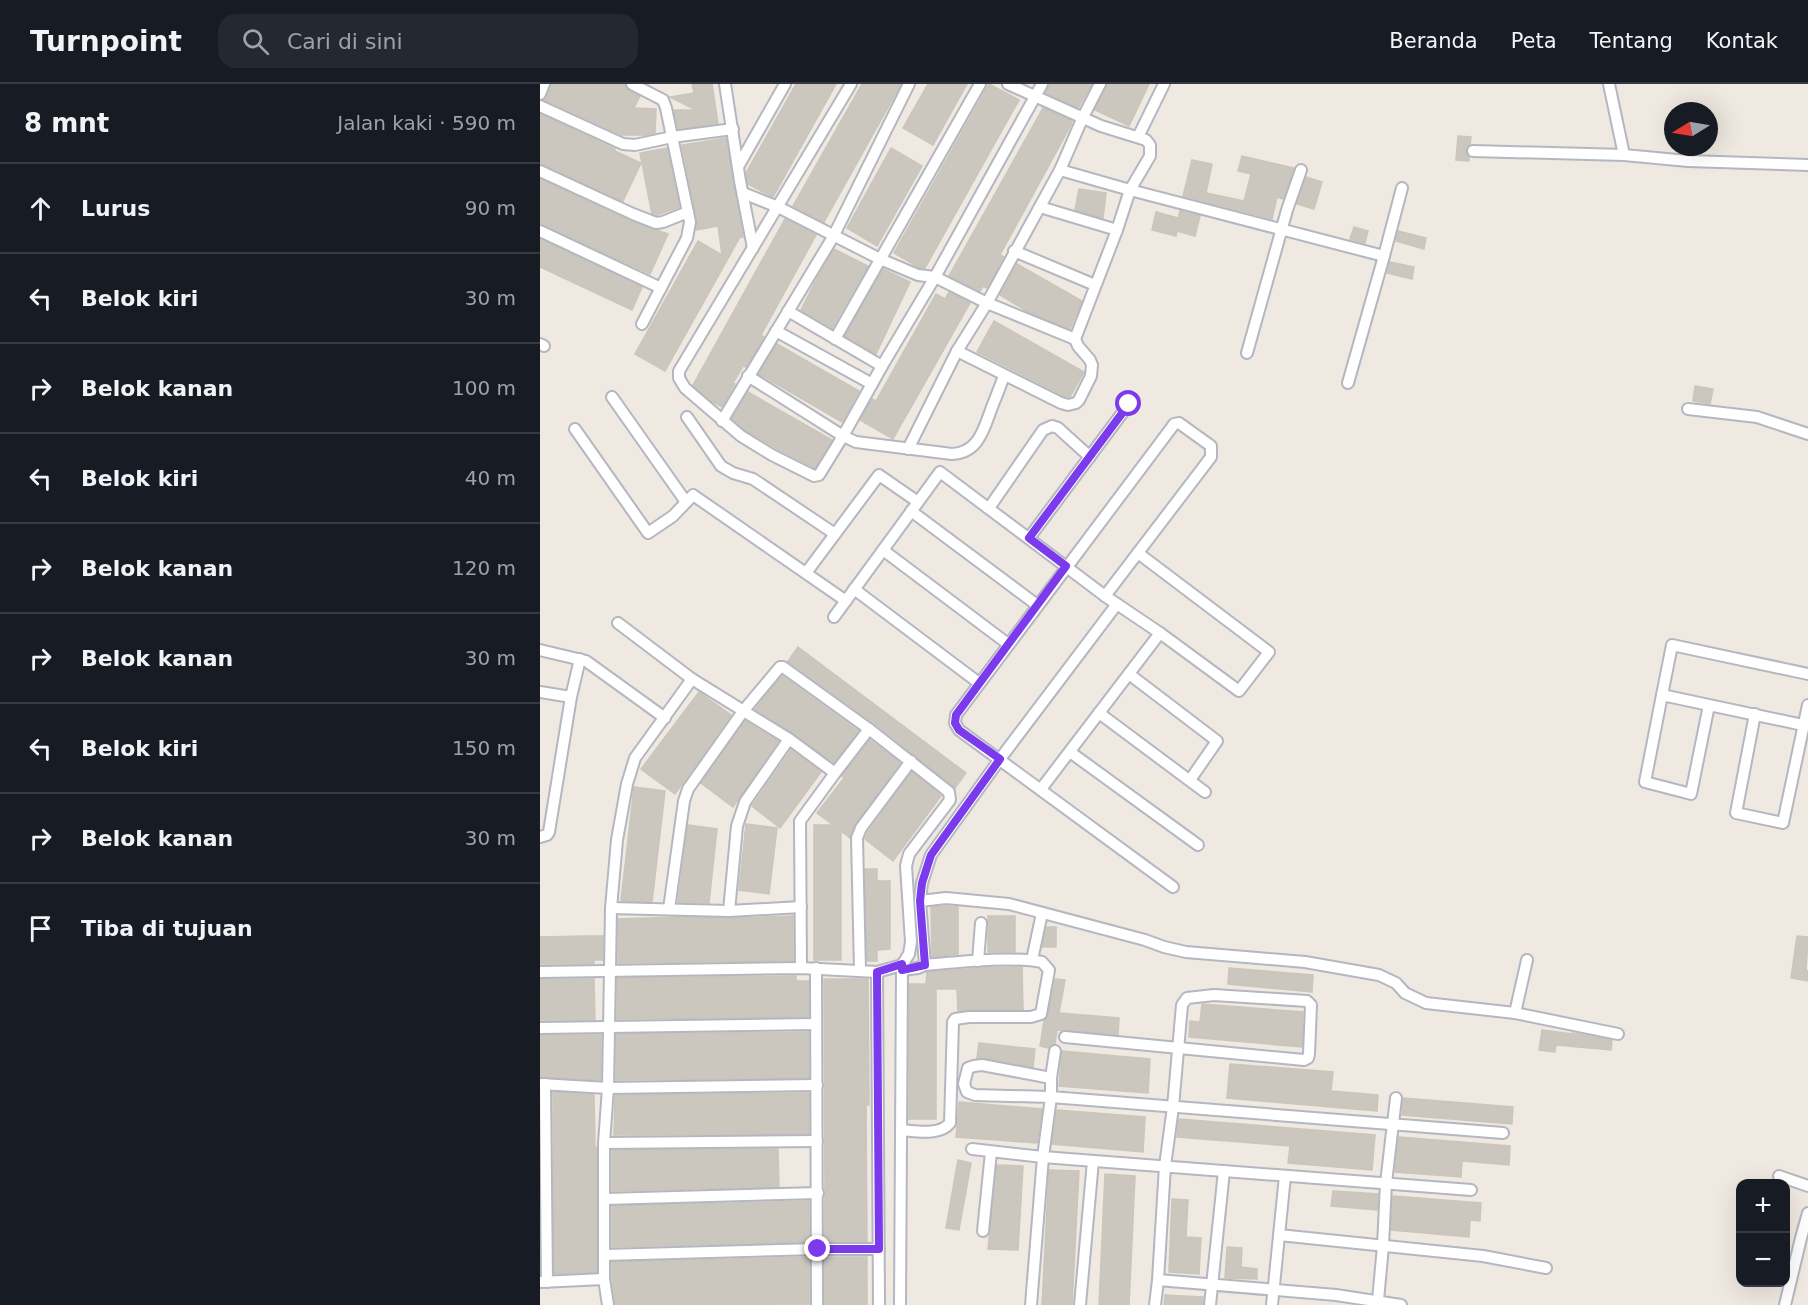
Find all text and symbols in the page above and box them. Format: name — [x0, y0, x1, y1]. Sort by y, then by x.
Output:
search box — [218, 14, 638, 68]
text: Turnpoint — [30, 25, 182, 58]
icon: search — [239, 25, 272, 58]
text: Cari di sini — [287, 29, 403, 54]
text: Beranda — [1389, 29, 1478, 53]
text: Peta — [1511, 29, 1557, 53]
text: Tentang — [1590, 29, 1673, 53]
text: Kontak — [1706, 29, 1778, 53]
north arrow — [1664, 102, 1718, 156]
text: 8 mnt — [24, 108, 109, 138]
text: Jalan kaki · 590 m — [337, 111, 516, 135]
icon: ahead — [24, 192, 57, 225]
text: Lurus — [81, 196, 150, 221]
text: 90 m — [465, 196, 516, 220]
icon: left — [24, 282, 57, 315]
text: Belok kiri — [81, 286, 198, 311]
text: 30 m — [465, 286, 516, 310]
icon: right — [24, 372, 57, 405]
text: Belok kanan — [81, 376, 233, 401]
text: 100 m — [452, 376, 516, 400]
route start — [1115, 390, 1141, 416]
icon: left — [24, 462, 57, 495]
text: Belok kiri — [81, 466, 198, 491]
text: 40 m — [465, 466, 516, 490]
icon: right — [24, 552, 57, 585]
text: Belok kanan — [81, 556, 233, 581]
text: 120 m — [452, 556, 516, 580]
icon: right — [24, 642, 57, 675]
text: Belok kanan — [81, 646, 233, 671]
text: 30 m — [465, 646, 516, 670]
icon: left — [24, 732, 57, 765]
text: Belok kiri — [81, 736, 198, 761]
text: 150 m — [452, 736, 516, 760]
icon: right — [24, 822, 57, 855]
text: Belok kanan — [81, 826, 233, 851]
text: 30 m — [465, 826, 516, 850]
icon: arrive — [24, 912, 57, 945]
text: Tiba di tujuan — [81, 916, 253, 941]
map controls — [1736, 1179, 1790, 1287]
button: + — [1736, 1179, 1790, 1233]
button: − — [1736, 1233, 1790, 1287]
route end — [804, 1235, 830, 1261]

